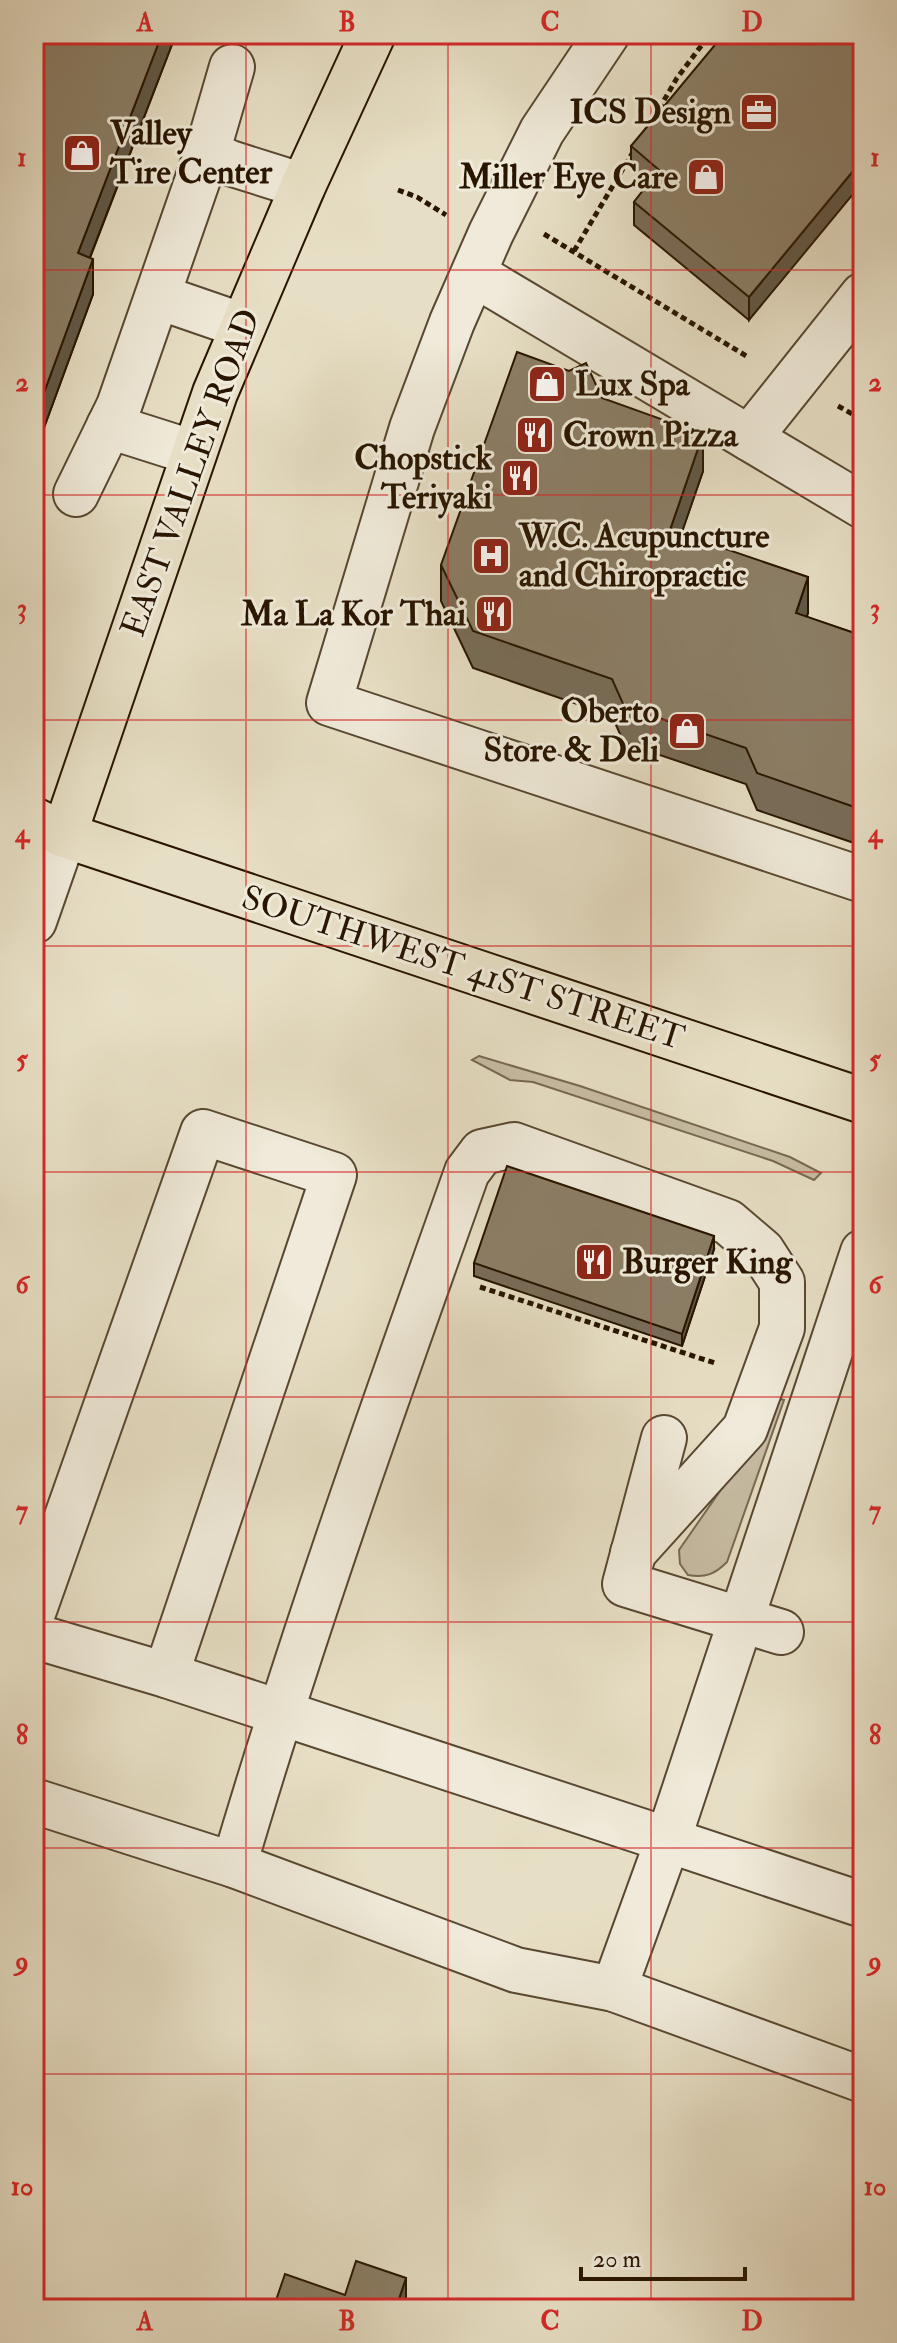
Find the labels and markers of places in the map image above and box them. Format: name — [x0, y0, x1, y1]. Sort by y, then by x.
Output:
place label: ICS Design — [570, 91, 731, 134]
office icon: ICS Design — [738, 91, 780, 133]
place label: Valley Tire Center — [109, 112, 273, 194]
shop icon: Valley Tire Center — [61, 132, 103, 174]
place label: Miller Eye Care — [458, 156, 679, 199]
shop icon: Miller Eye Care — [685, 156, 727, 198]
shop icon: Lux Spa — [526, 363, 568, 405]
place label: Lux Spa — [575, 363, 691, 406]
restaurant icon: Crown Pizza — [514, 414, 556, 456]
place label: Crown Pizza — [563, 414, 739, 457]
place label: Chopstick Teriyaki — [354, 437, 493, 519]
restaurant icon: Chopstick Teriyaki — [499, 457, 541, 499]
place label: W.C. Acupuncture and Chiropractic — [518, 515, 770, 597]
hospital icon: W.C. Acupuncture and Chiropractic — [470, 535, 512, 577]
place label: Ma La Kor Thai — [240, 593, 466, 636]
restaurant icon: Ma La Kor Thai — [473, 593, 515, 635]
place label: Oberto Store & Deli — [484, 690, 659, 772]
shop icon: Oberto Store & Deli — [666, 710, 708, 752]
restaurant icon: Burger King — [573, 1241, 615, 1283]
place label: Burger King — [622, 1241, 794, 1284]

